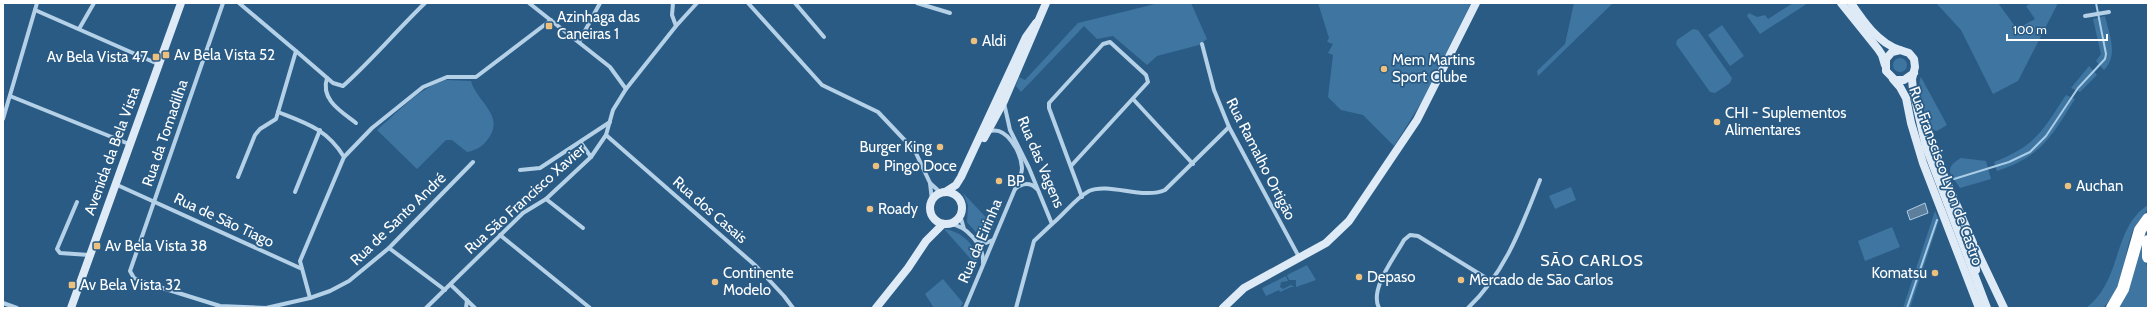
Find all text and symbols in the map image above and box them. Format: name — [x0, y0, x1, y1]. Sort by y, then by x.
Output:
place label: Azinhaga das Caneiras 1 — [557, 8, 640, 43]
scale bar — [2007, 16, 2107, 42]
marker: Azinhaga das Caneiras 1 — [544, 21, 554, 31]
text: 100 m — [2013, 22, 2047, 37]
place label: Aldi — [982, 32, 1006, 50]
marker: Aldi — [969, 36, 979, 46]
place label: Av Bela Vista 52 — [174, 46, 275, 64]
place label: Av Bela Vista 47 — [47, 48, 148, 66]
marker: Av Bela Vista 52 — [161, 50, 171, 60]
place label: Mem Martins Sport Clube — [1392, 51, 1475, 86]
marker: Av Bela Vista 47 — [151, 52, 161, 62]
marker: Mem Martins Sport Clube — [1379, 64, 1389, 74]
street label: Rua da Tomadilha — [138, 76, 192, 189]
street label: Avenida da Bela Vista — [80, 84, 144, 218]
street label: Rua Franscisco Lyon de Castro — [1905, 84, 1987, 268]
street label: Rua Ramalho Ortigão — [1222, 95, 1300, 223]
place label: CHI - Suplementos Alimentares — [1725, 104, 1846, 139]
street label: Rua das Vagens — [1014, 113, 1068, 211]
marker: CHI - Suplementos Alimentares — [1712, 117, 1722, 127]
place label: Burger King — [859, 138, 933, 156]
street label: Rua São Francisco Xavier — [461, 140, 589, 258]
marker: Burger King — [935, 142, 945, 152]
place label: Pingo Doce — [884, 157, 957, 175]
marker: Pingo Doce — [871, 161, 881, 171]
street label: Rua de Santo André — [347, 169, 450, 269]
place label: BP — [1007, 172, 1025, 190]
street label: Rua dos Casais — [669, 173, 751, 247]
marker: BP — [994, 176, 1004, 186]
place label: Auchan — [2076, 177, 2123, 195]
marker: Auchan — [2063, 181, 2073, 191]
street label: Rua de São Tiago — [171, 189, 277, 251]
street label: Rua da Eirinha — [954, 195, 1006, 286]
place label: Roady — [878, 200, 919, 218]
marker: Roady — [865, 204, 875, 214]
place label: Av Bela Vista 38 — [105, 237, 207, 255]
marker: Av Bela Vista 38 — [92, 241, 102, 251]
district label: SÃO CARLOS — [1540, 251, 1644, 270]
place label: Continente Modelo — [723, 264, 794, 299]
place label: Komatsu — [1871, 264, 1927, 282]
place label: Depaso — [1367, 268, 1416, 286]
marker: Komatsu — [1930, 268, 1940, 278]
place label: Mercado de São Carlos — [1469, 271, 1613, 289]
marker: Depaso — [1354, 272, 1364, 282]
marker: Mercado de São Carlos — [1456, 275, 1466, 285]
place label: Av Bela Vista 32 — [80, 276, 181, 294]
marker: Continente Modelo — [710, 277, 720, 287]
marker: Av Bela Vista 32 — [67, 280, 77, 290]

